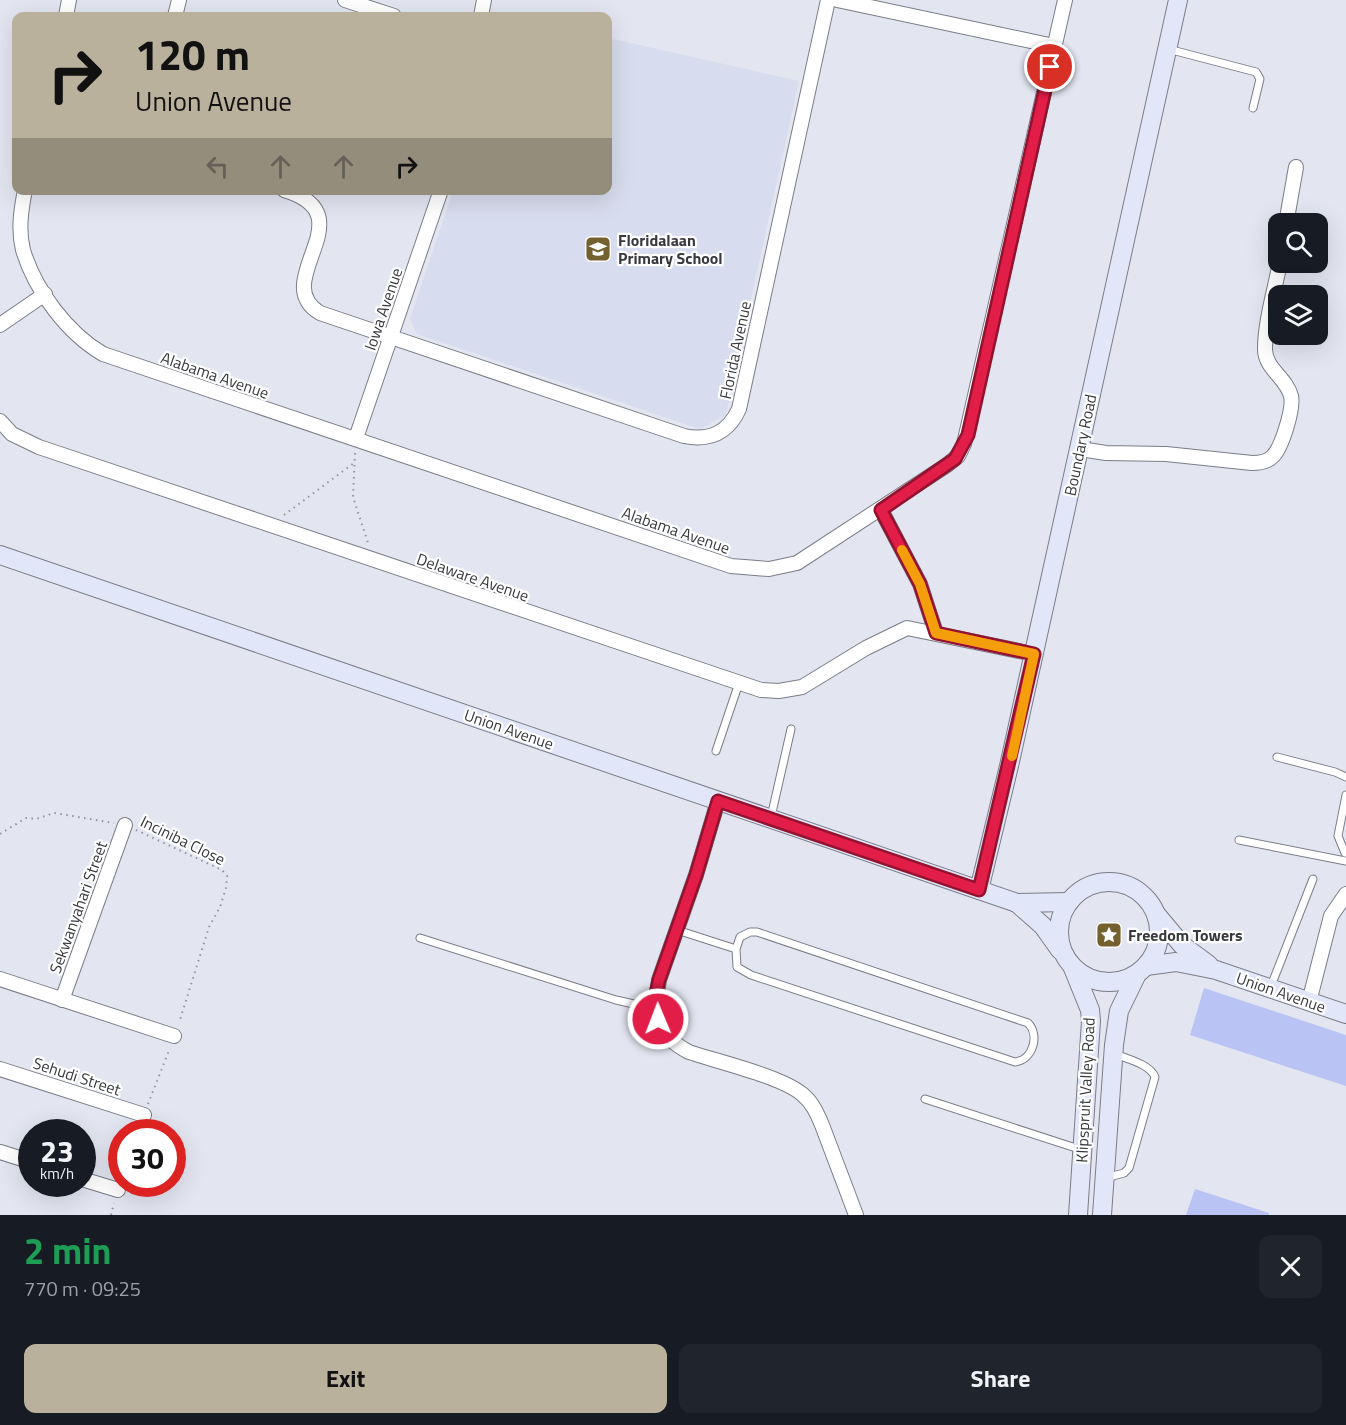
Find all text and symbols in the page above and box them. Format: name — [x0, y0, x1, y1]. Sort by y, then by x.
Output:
text: 120 m — [135, 22, 250, 86]
icon: right — [36, 36, 114, 114]
pin — [1024, 41, 1075, 92]
icon: arrive — [1033, 50, 1066, 83]
text: Union Avenue — [135, 80, 292, 121]
icon: left — [201, 150, 234, 183]
icon: ahead — [264, 150, 297, 183]
icon: ahead — [327, 150, 360, 183]
icon: right — [390, 150, 423, 183]
map controls — [1268, 213, 1328, 345]
button: search — [1268, 213, 1328, 273]
place label: Floridalaan Primary School — [618, 228, 723, 270]
school or university icon: Floridalaan Primary School — [583, 234, 613, 264]
street label: Iowa Avenue — [358, 264, 408, 354]
button: layers — [1268, 285, 1328, 345]
street label: Florida Avenue — [713, 299, 757, 401]
street label: Alabama Avenue — [158, 345, 272, 405]
street label: Boundary Road — [1058, 392, 1102, 498]
street label: Alabama Avenue — [619, 500, 733, 560]
street label: Delaware Avenue — [414, 547, 532, 607]
street label: Union Avenue — [461, 703, 557, 755]
street label: Inciniba Close — [137, 809, 229, 871]
street label: Sekwanyahari Street — [43, 837, 113, 976]
place icon: Freedom Towers — [1094, 920, 1124, 950]
place label: Freedom Towers — [1128, 923, 1243, 947]
street label: Union Avenue — [1233, 966, 1329, 1018]
position arrow — [626, 987, 690, 1051]
street label: Klipspruit Valley Road — [1069, 1017, 1101, 1163]
street label: Sehudi Street — [30, 1051, 124, 1102]
speed limit sign: 30 — [108, 1119, 186, 1197]
text: 23 — [40, 1128, 74, 1174]
text: km/h — [40, 1162, 74, 1185]
text: 2 min — [24, 1223, 111, 1278]
button: close — [1259, 1235, 1322, 1298]
text: 770 m · 09:25 — [24, 1273, 141, 1304]
button: Exit — [24, 1344, 667, 1413]
button: Share — [679, 1344, 1322, 1413]

